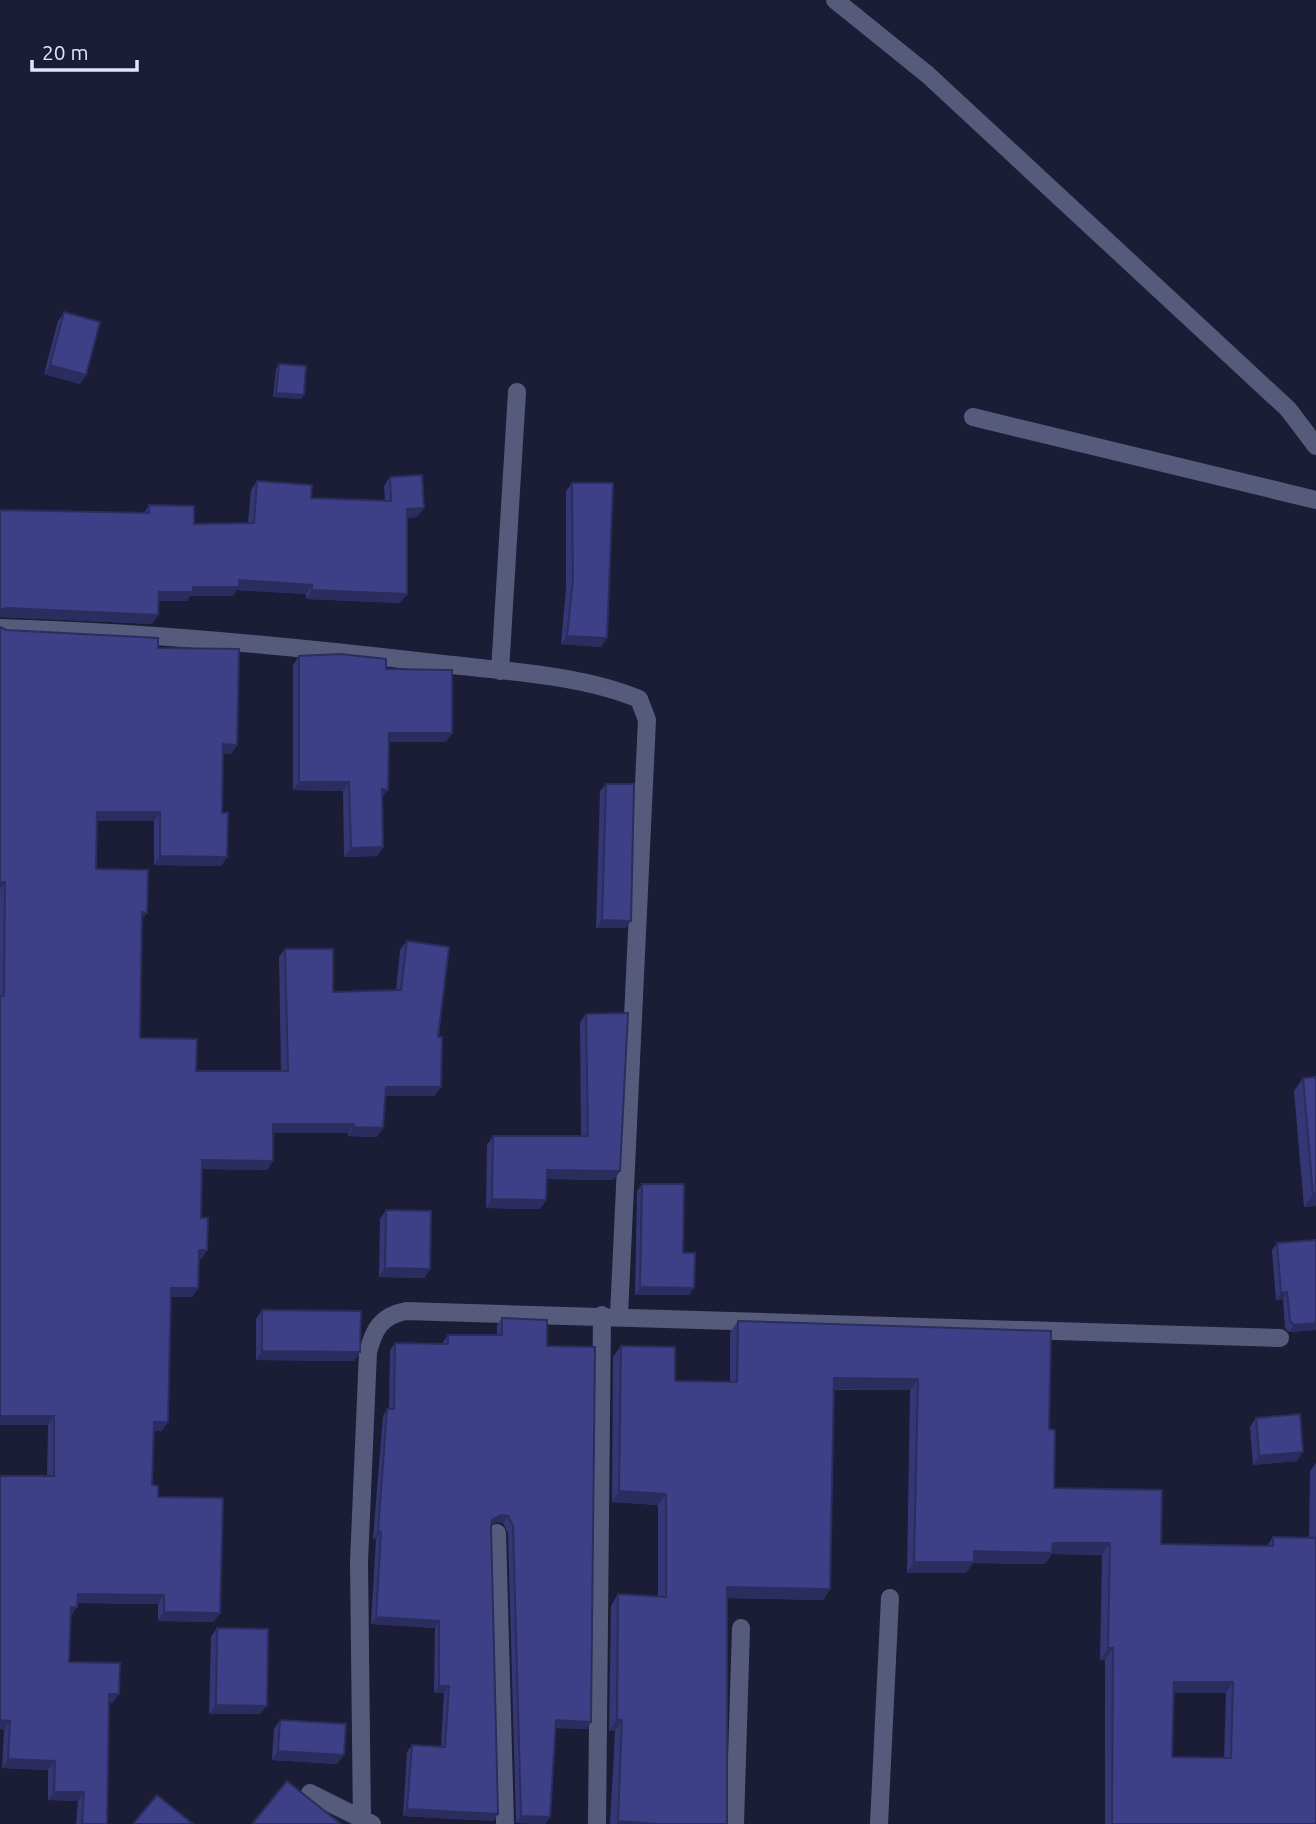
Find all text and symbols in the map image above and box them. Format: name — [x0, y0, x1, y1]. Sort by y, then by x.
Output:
scale bar — [32, 28, 136, 72]
text: 20 m — [42, 40, 89, 64]

